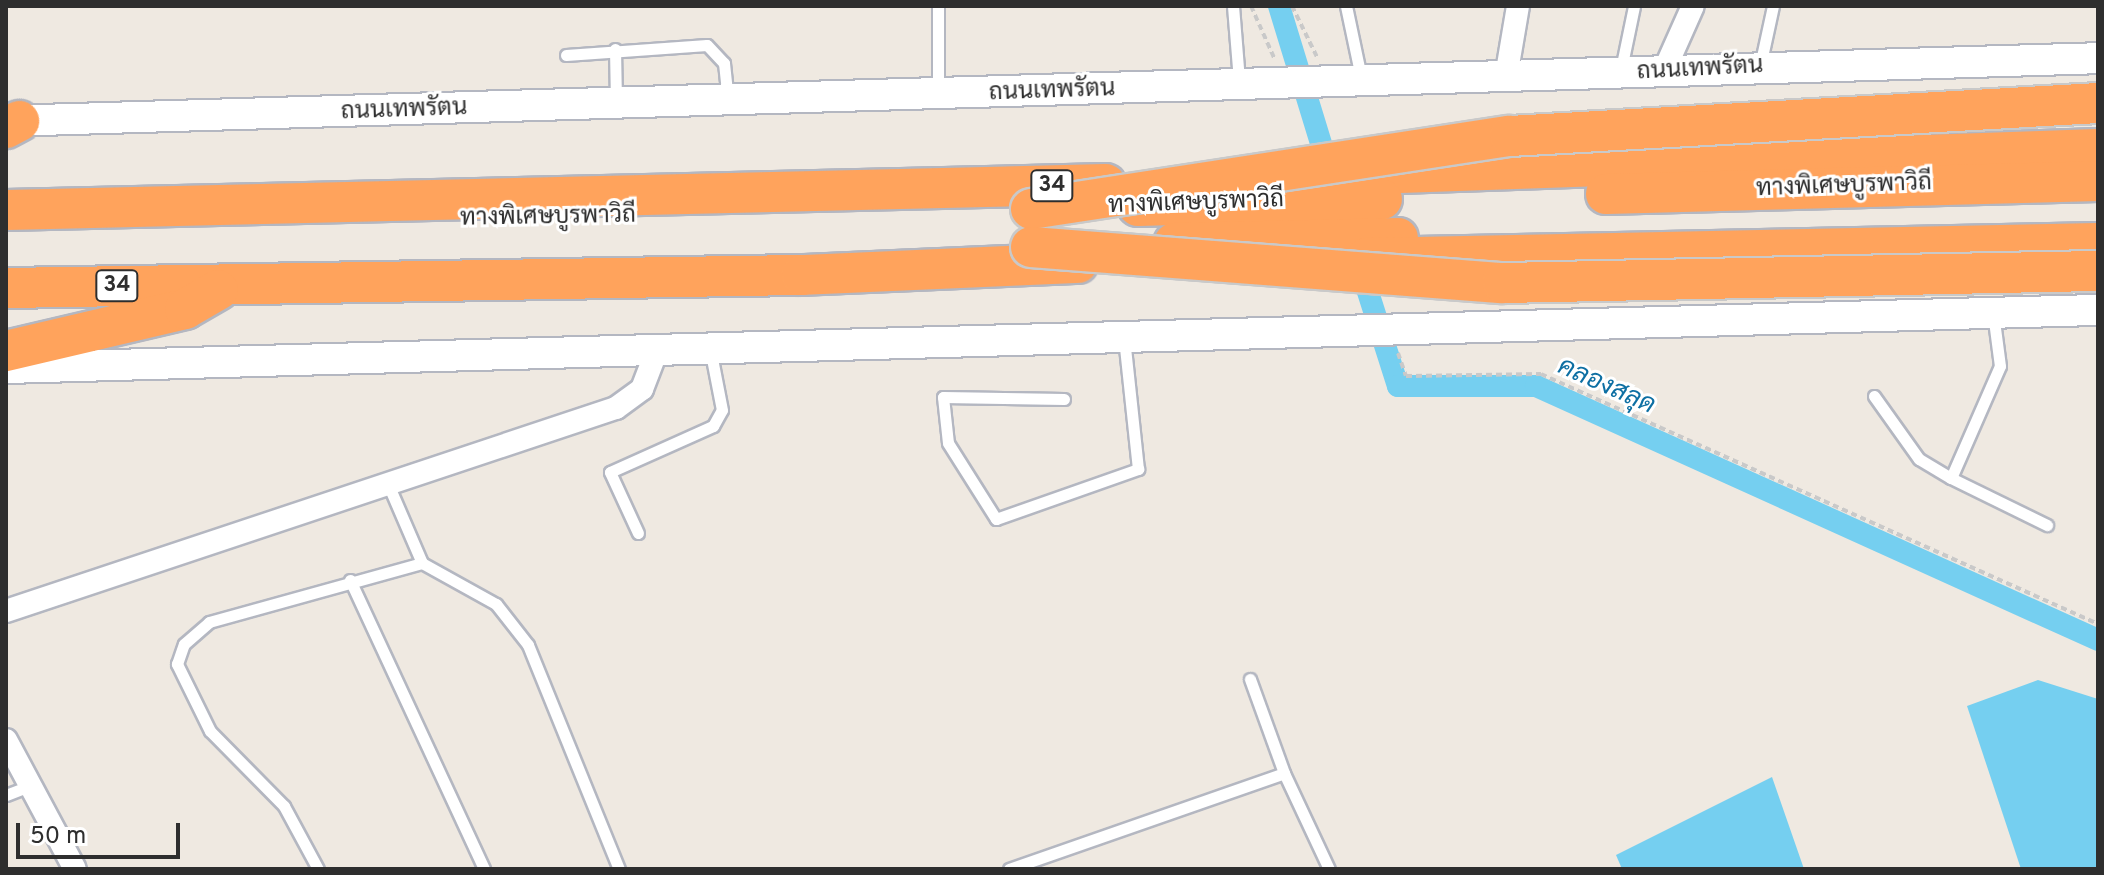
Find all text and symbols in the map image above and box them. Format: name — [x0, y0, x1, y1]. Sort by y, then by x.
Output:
street label: ถนนเทพรัตน — [1636, 52, 1764, 88]
street label: ถนนเทพรัตน — [988, 75, 1116, 109]
street label: ถนนเทพรัตน — [340, 94, 468, 128]
road number: 34 — [1030, 168, 1074, 204]
street label: ทางพิเศษบูรพาวิถี — [1756, 170, 1932, 204]
street label: ทางพิเศษบูรพาวิถี — [1108, 187, 1284, 221]
street label: ทางพิเศษบูรพาวิถี — [460, 202, 636, 234]
road number: 34 — [95, 268, 139, 304]
water label: คลองสลุด — [1552, 352, 1660, 422]
scale bar — [20, 807, 184, 857]
text: 50 m — [30, 822, 86, 852]

